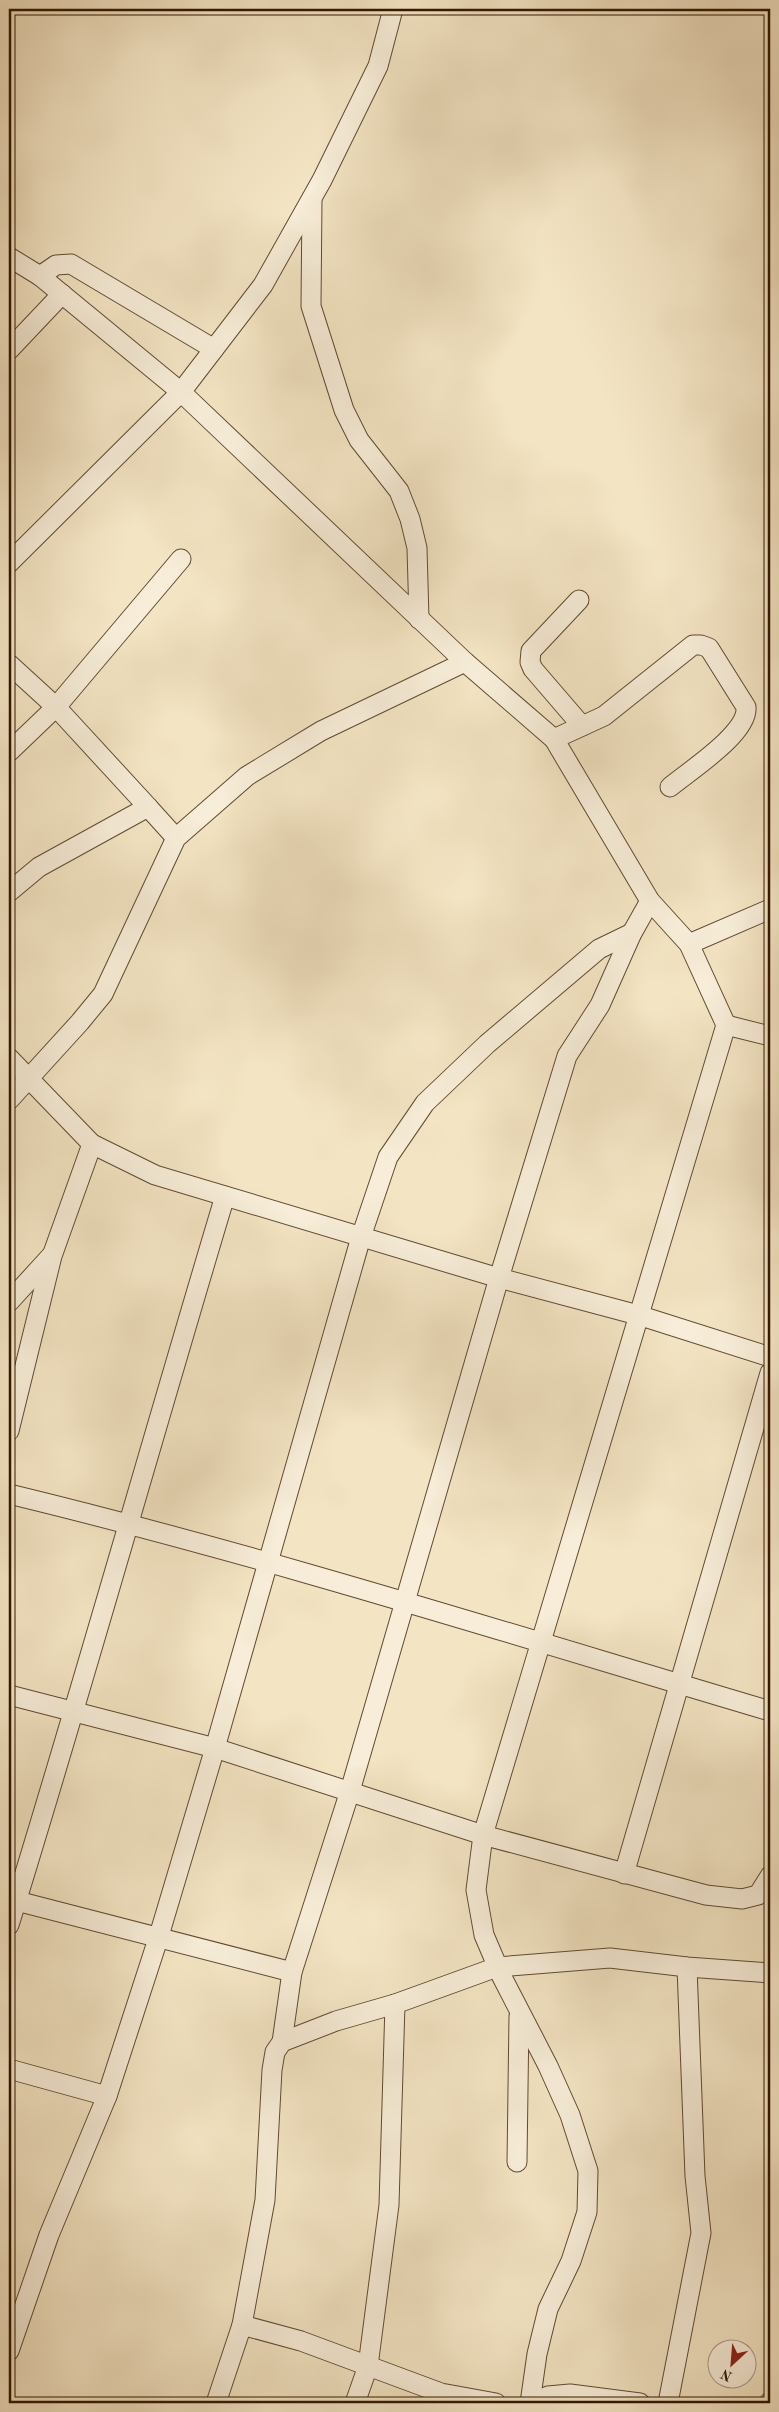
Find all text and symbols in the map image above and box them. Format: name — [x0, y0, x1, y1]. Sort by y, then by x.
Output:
north arrow — [706, 2340, 756, 2390]
text: N — [719, 2366, 735, 2383]

